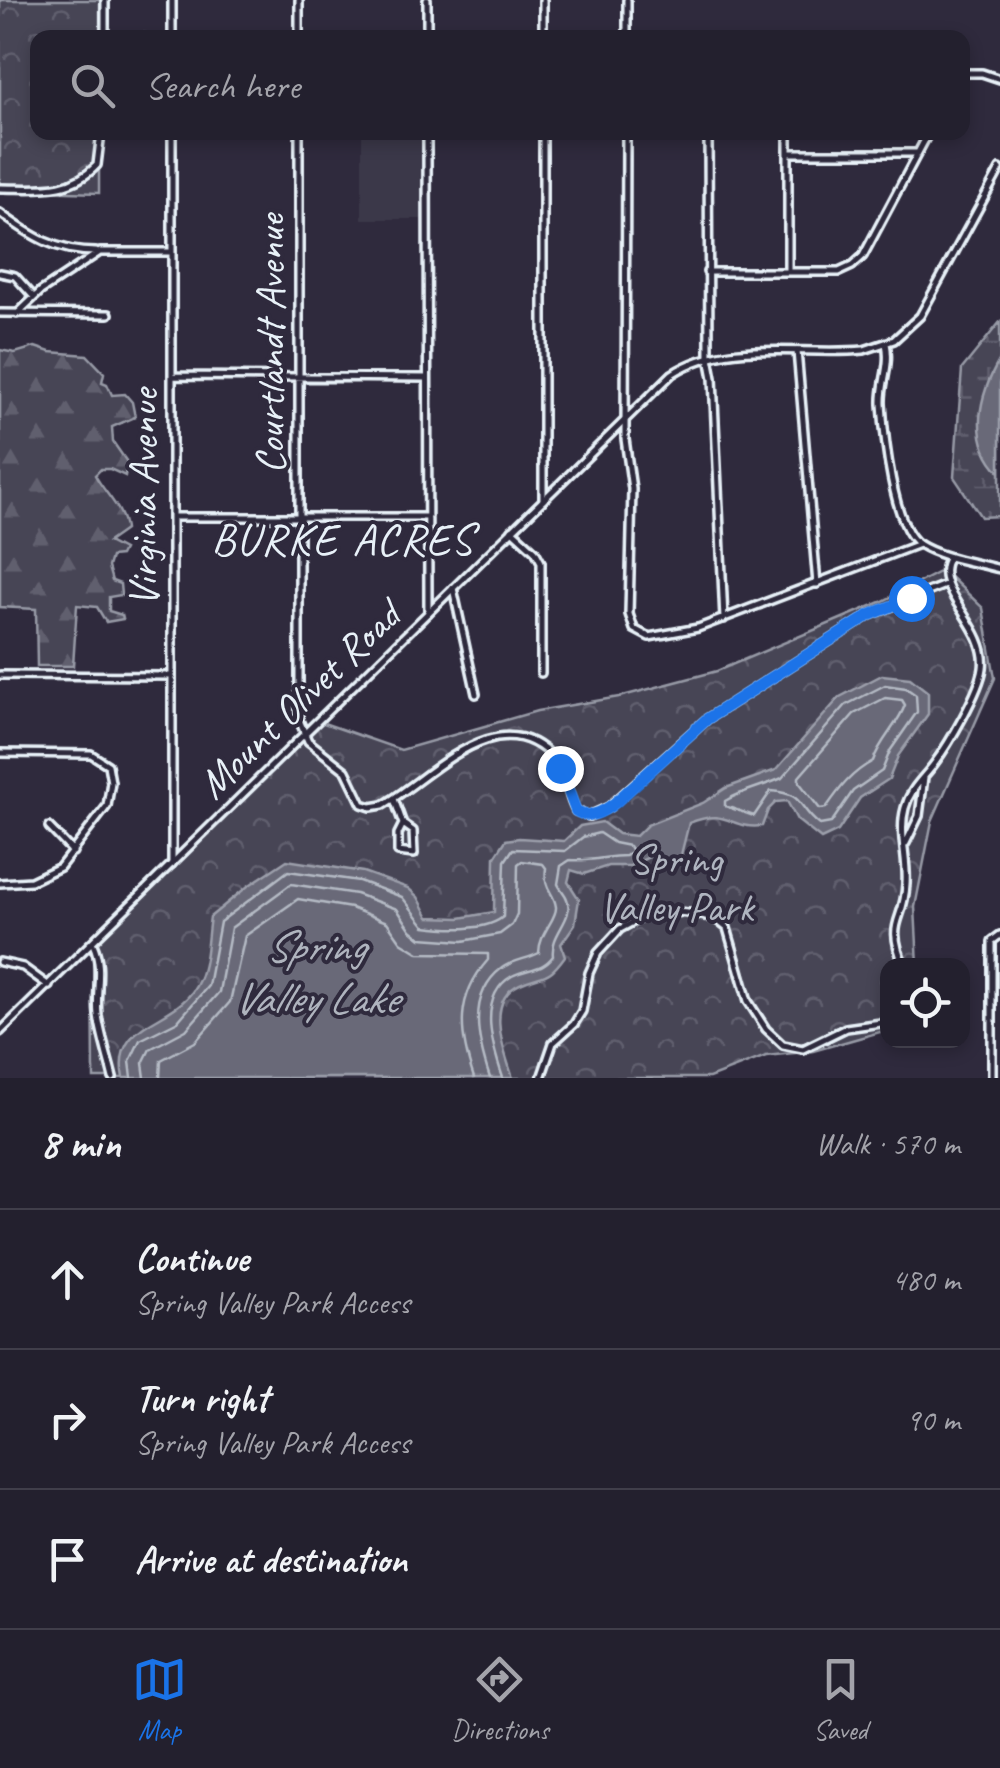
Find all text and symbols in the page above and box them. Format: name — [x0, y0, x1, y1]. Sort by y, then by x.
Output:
search box — [30, 30, 970, 140]
icon: search — [65, 58, 120, 113]
text: Search here — [145, 62, 300, 109]
street label: Courtlandt Avenue — [244, 212, 297, 474]
street label: Virginia Avenue — [117, 386, 170, 607]
district label: BURKE ACRES — [211, 511, 480, 568]
route start — [889, 576, 935, 622]
street label: Mount Olivet Road — [187, 586, 416, 810]
route end — [538, 746, 584, 792]
park label: Spring Valley Park — [599, 833, 756, 934]
water label: Spring Valley Lake — [233, 918, 404, 1027]
map controls — [880, 958, 970, 1048]
button: locate — [880, 958, 970, 1048]
text: 8 min — [40, 1117, 120, 1170]
text: Walk · 570 m — [816, 1123, 960, 1164]
text: Continue — [135, 1235, 249, 1282]
icon: ahead — [40, 1252, 95, 1307]
text: 480 m — [891, 1259, 960, 1300]
text: Spring Valley Park Access — [135, 1282, 410, 1323]
text: Turn right — [135, 1375, 269, 1422]
icon: right — [40, 1392, 95, 1447]
text: 90 m — [906, 1399, 960, 1440]
text: Spring Valley Park Access — [135, 1422, 410, 1463]
icon: arrive — [40, 1532, 95, 1587]
text: Arrive at destination — [135, 1536, 407, 1583]
tab: Map — [132, 1652, 187, 1747]
tab: Directions — [451, 1652, 549, 1747]
tab: Saved — [813, 1652, 868, 1747]

